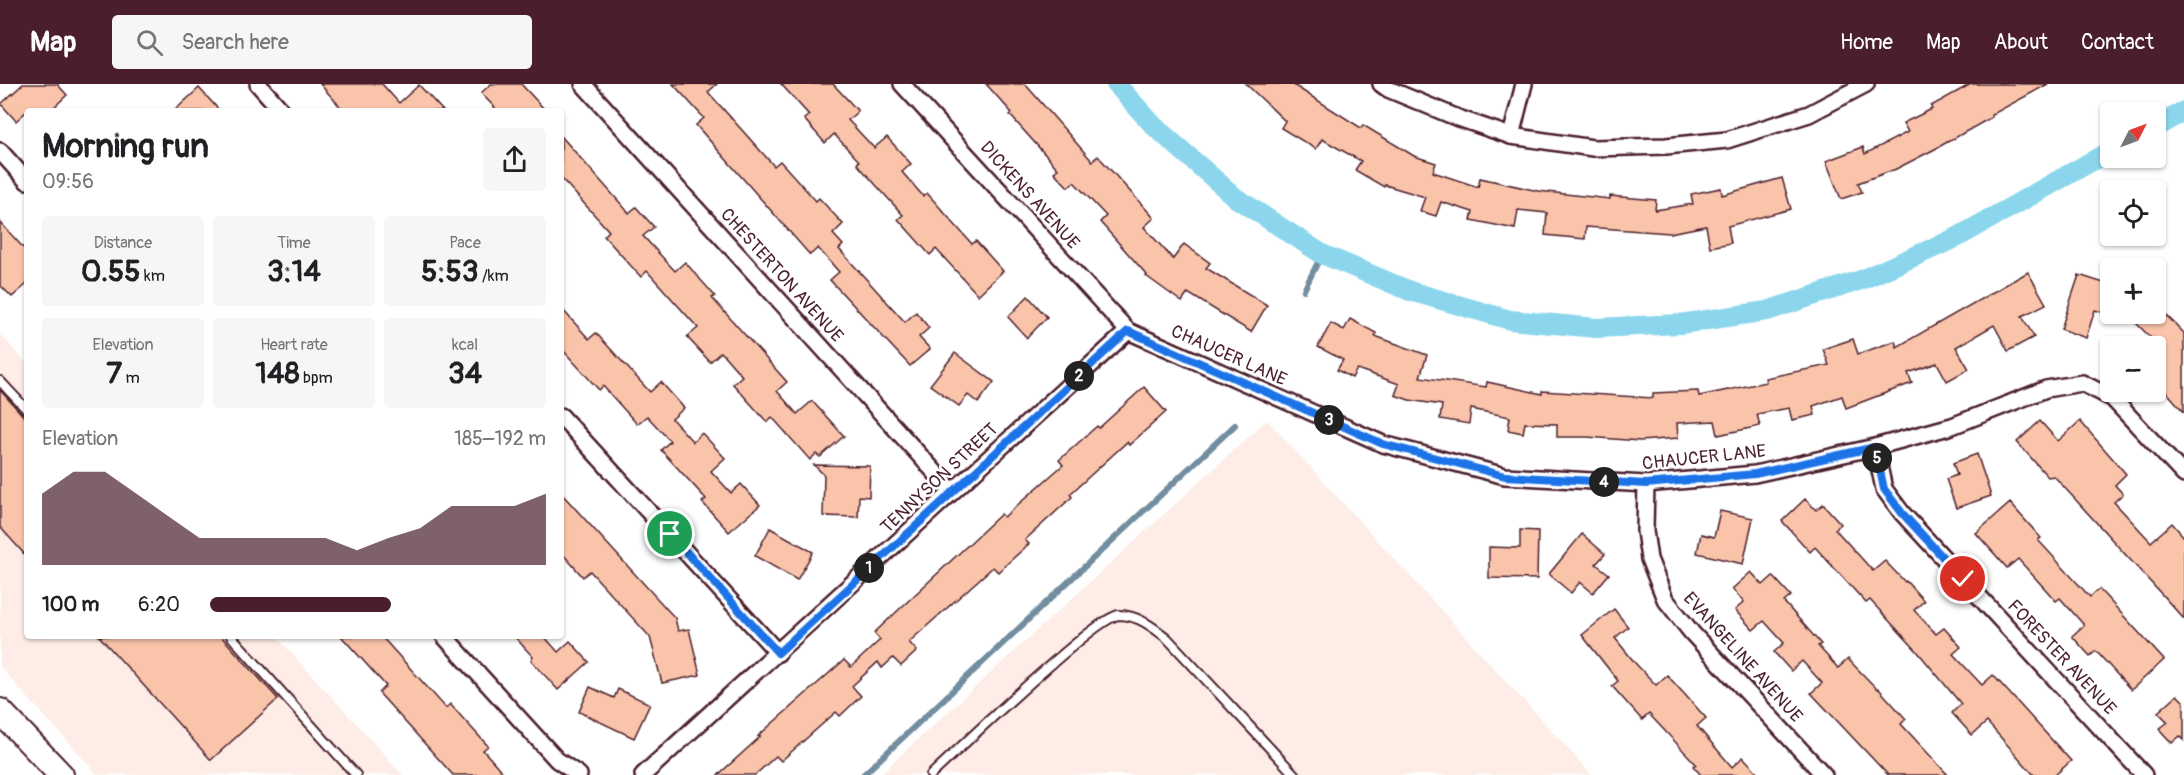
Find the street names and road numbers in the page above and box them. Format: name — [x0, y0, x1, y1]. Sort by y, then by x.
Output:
street label: DICKENS AVENUE — [975, 136, 1084, 254]
street label: CHESTERTON AVENUE — [715, 203, 848, 347]
street label: CHAUCER LANE — [1167, 320, 1290, 391]
street label: TENNYSON STREET — [876, 418, 1003, 539]
street label: CHAUCER LANE — [1641, 440, 1767, 475]
street label: EVANGELINE AVENUE — [1678, 587, 1807, 727]
street label: FORESTER AVENUE — [2002, 595, 2121, 720]

